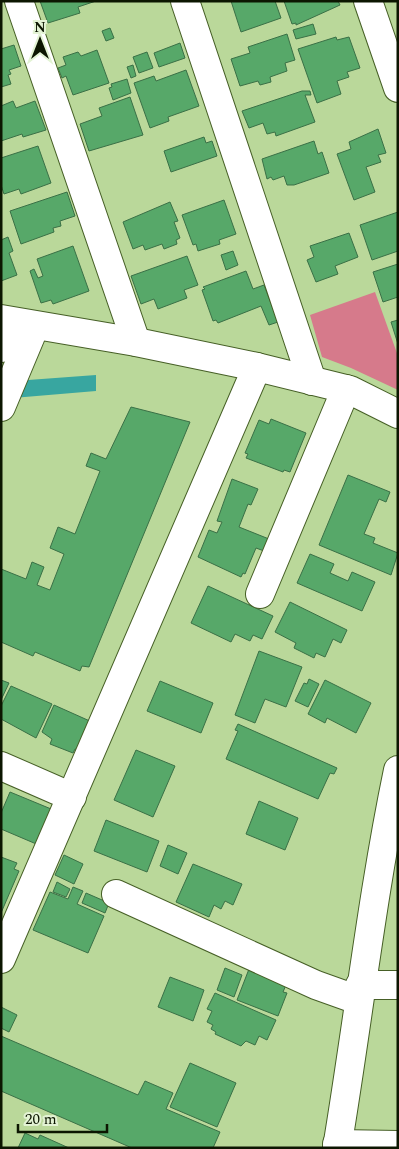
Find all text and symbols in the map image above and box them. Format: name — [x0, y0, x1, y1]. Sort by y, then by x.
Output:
north arrow — [15, 15, 65, 65]
text: N — [34, 17, 46, 38]
scale bar — [18, 1102, 106, 1134]
text: 20 m — [25, 1108, 57, 1131]

